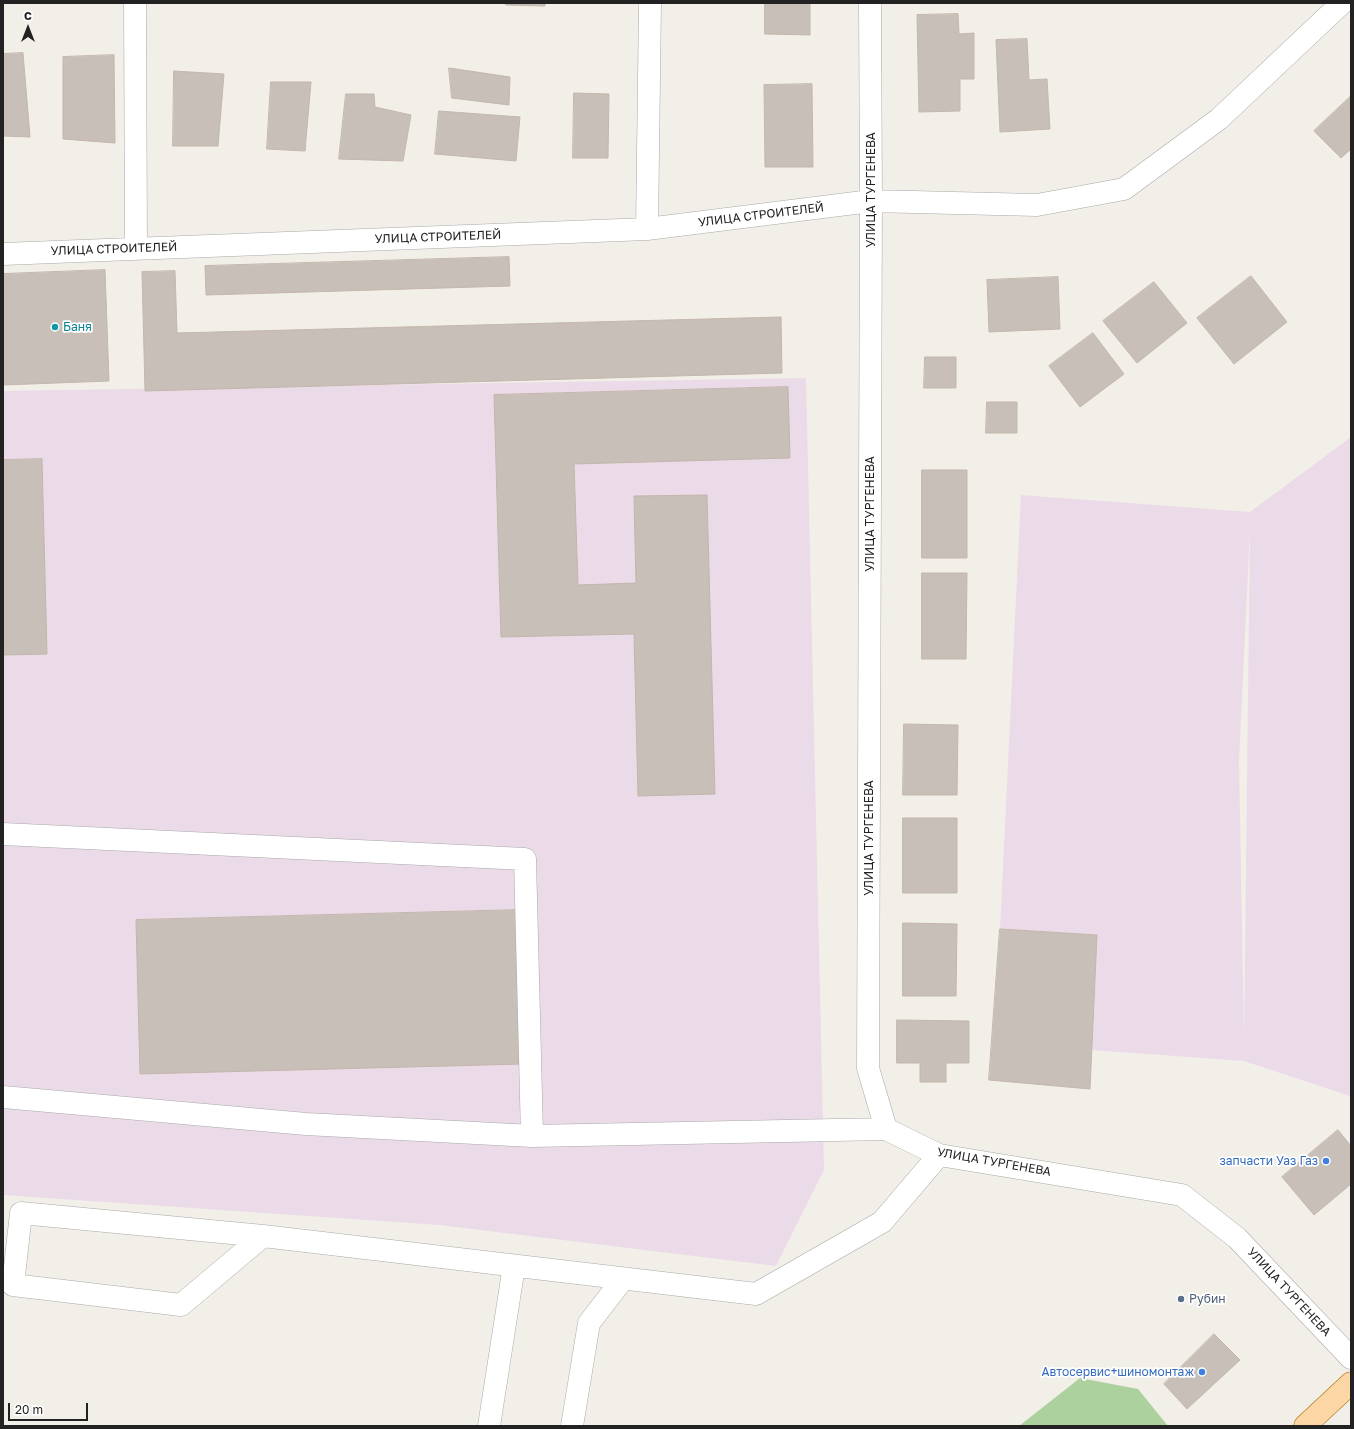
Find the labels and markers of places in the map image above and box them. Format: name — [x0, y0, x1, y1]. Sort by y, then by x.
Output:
place label: Баня — [63, 320, 92, 334]
marker: Баня — [50, 322, 60, 332]
place label: запчасти Уаз Газ — [1220, 1154, 1318, 1168]
marker: запчасти Уаз Газ — [1321, 1156, 1331, 1166]
place label: Рубин — [1189, 1292, 1226, 1306]
marker: Рубин — [1176, 1294, 1186, 1304]
place label: Автосервис+шиномонтаж — [1041, 1365, 1194, 1379]
marker: Автосервис+шиномонтаж — [1197, 1367, 1207, 1377]

